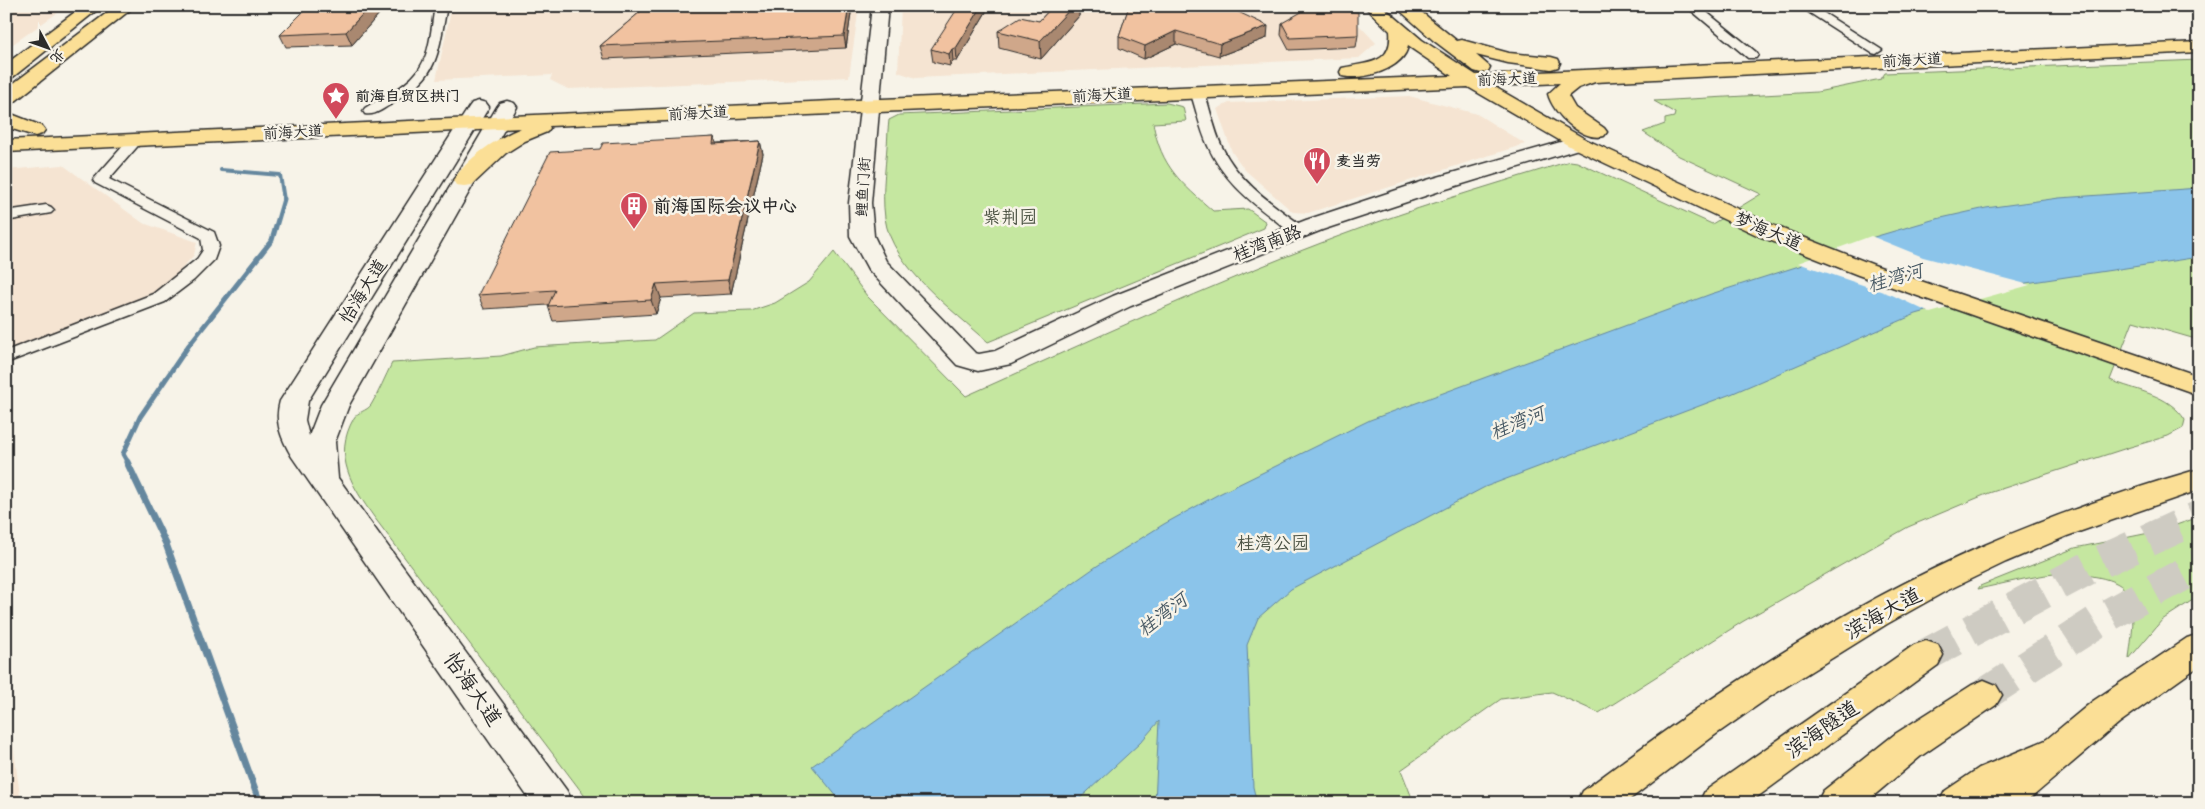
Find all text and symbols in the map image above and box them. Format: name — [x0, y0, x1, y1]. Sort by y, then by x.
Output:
north arrow — [22, 22, 72, 72]
text: 北 — [45, 44, 69, 68]
street label: 前海大道 — [1882, 48, 1943, 73]
street label: 前海大道 — [1477, 68, 1537, 91]
place icon: 前海自贸区拱门 — [321, 81, 351, 120]
street label: 前海大道 — [1072, 83, 1133, 108]
place label: 前海自贸区拱门 — [355, 86, 460, 107]
street label: 前海大道 — [668, 101, 729, 126]
street label: 前海大道 — [263, 120, 324, 145]
restaurant icon: 麦当劳 — [1302, 146, 1332, 185]
place label: 麦当劳 — [1336, 151, 1381, 172]
street label: 鲤鱼门街 — [851, 157, 876, 218]
building icon: 前海国际会议中心 — [619, 191, 649, 230]
place label: 前海国际会议中心 — [653, 194, 797, 219]
park label: 紫荆园 — [983, 205, 1037, 230]
street label: 梦海大道 — [1730, 206, 1806, 257]
street label: 桂湾南路 — [1229, 219, 1305, 268]
street label: 怡海大道 — [334, 254, 393, 328]
water label: 桂湾河 — [1864, 257, 1929, 299]
water label: 桂湾河 — [1486, 399, 1552, 447]
park label: 桂湾公园 — [1237, 531, 1309, 556]
street label: 滨海大道 — [1839, 580, 1927, 646]
water label: 桂湾河 — [1132, 585, 1196, 643]
street label: 怡海大道 — [437, 647, 509, 732]
street label: 滨海隧道 — [1780, 693, 1865, 765]

